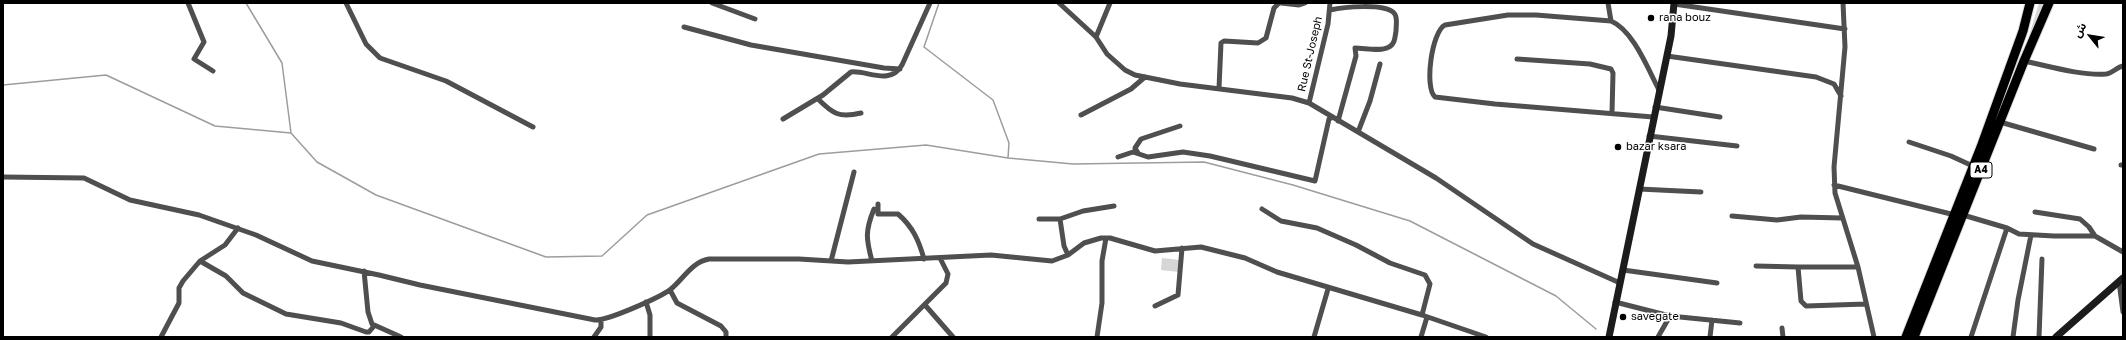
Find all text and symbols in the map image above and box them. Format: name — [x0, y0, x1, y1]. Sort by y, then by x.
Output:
place label: rana bouz — [1659, 11, 1711, 25]
marker: rana bouz — [1646, 13, 1656, 23]
street label: Rue St-Joseph — [1295, 15, 1325, 93]
north arrow — [2070, 16, 2110, 56]
text: ش — [2070, 20, 2089, 40]
place label: bazar ksara — [1626, 140, 1686, 154]
marker: bazar ksara — [1613, 142, 1623, 152]
road number: A4 — [1970, 162, 1992, 178]
place label: savegate — [1631, 310, 1679, 324]
marker: savegate — [1618, 312, 1628, 322]

